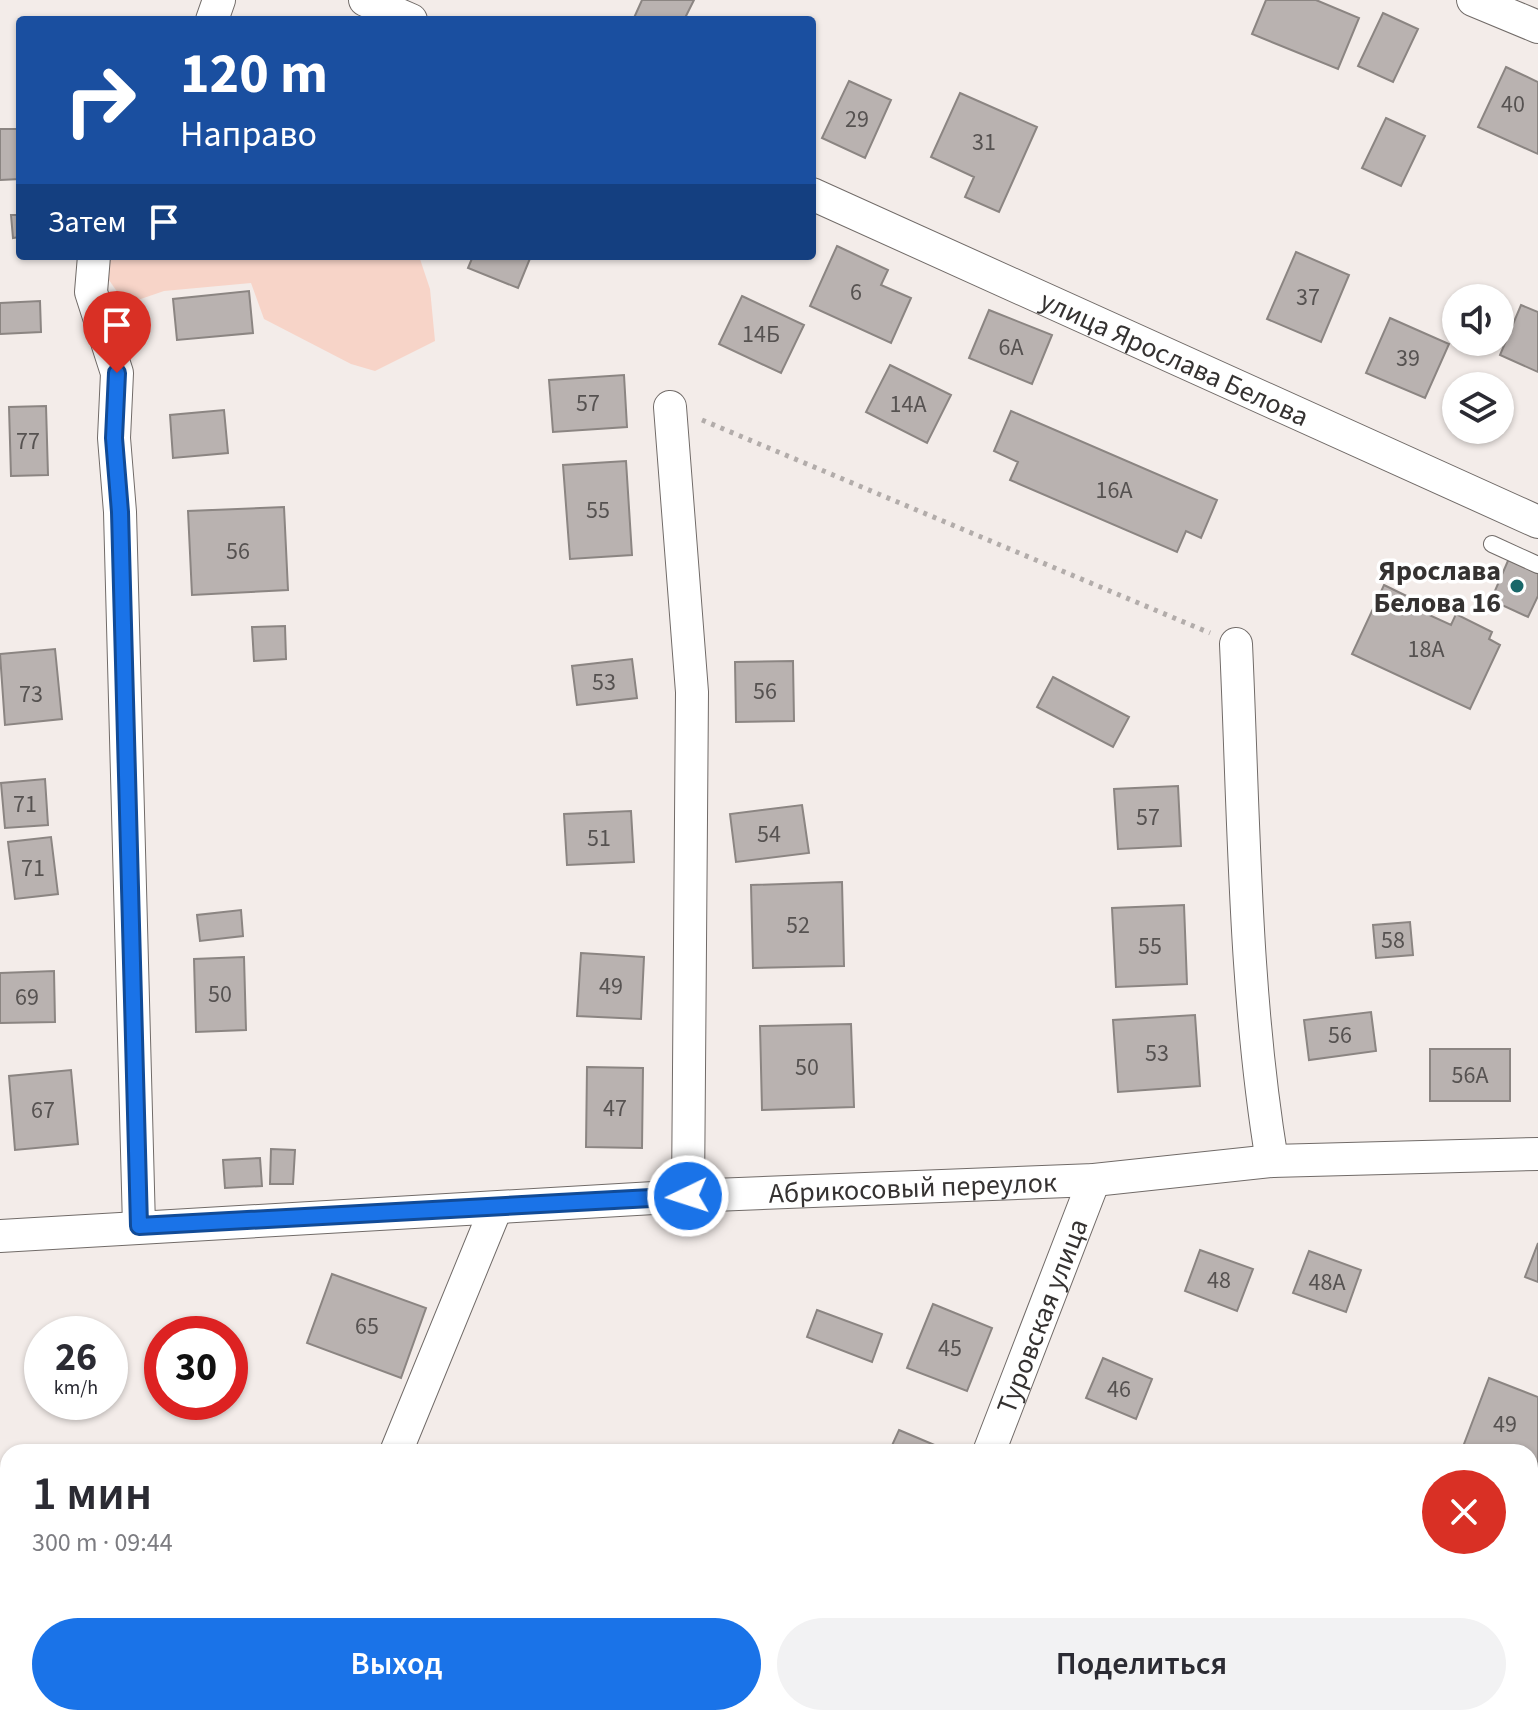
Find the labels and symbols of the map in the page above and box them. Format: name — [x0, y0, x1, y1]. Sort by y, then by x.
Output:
house number: 40 — [1501, 87, 1525, 122]
house number: 29 — [845, 102, 869, 137]
house number: 31 — [972, 125, 996, 160]
house number: 6 — [850, 275, 862, 310]
house number: 37 — [1296, 280, 1320, 315]
street label: улица Ярослава Белова — [1034, 281, 1315, 437]
pin — [83, 291, 151, 373]
house number: 14Б — [742, 317, 780, 352]
house number: 6А — [999, 330, 1023, 365]
house number: 39 — [1396, 341, 1420, 376]
house number: 57 — [576, 386, 600, 421]
house number: 14А — [890, 387, 926, 422]
house number: 77 — [16, 424, 40, 459]
house number: 16А — [1096, 473, 1132, 508]
house number: 55 — [586, 493, 610, 528]
house number: 56 — [226, 534, 250, 569]
place label: Ярослава Белова 16 — [1373, 551, 1501, 623]
marker: Ярослава Белова 16 — [1508, 577, 1526, 595]
house number: 18А — [1408, 632, 1444, 667]
house number: 53 — [592, 665, 616, 700]
house number: 56 — [753, 674, 777, 709]
house number: 73 — [19, 677, 43, 712]
house number: 71 — [13, 787, 37, 822]
house number: 57 — [1136, 800, 1160, 835]
house number: 54 — [757, 817, 781, 852]
house number: 51 — [587, 821, 611, 856]
house number: 71 — [21, 851, 45, 886]
house number: 52 — [786, 908, 810, 943]
house number: 58 — [1381, 923, 1405, 958]
house number: 55 — [1138, 929, 1162, 964]
house number: 49 — [599, 969, 623, 1004]
house number: 50 — [208, 977, 232, 1012]
house number: 69 — [15, 980, 39, 1015]
house number: 56 — [1328, 1018, 1352, 1053]
house number: 53 — [1145, 1036, 1169, 1071]
house number: 50 — [795, 1050, 819, 1085]
house number: 56А — [1452, 1058, 1488, 1093]
house number: 47 — [603, 1091, 627, 1126]
house number: 67 — [31, 1093, 55, 1128]
position arrow — [646, 1154, 730, 1238]
street label: Абрикосовый переулок — [768, 1162, 1058, 1214]
street label: Туровская улица — [987, 1213, 1098, 1420]
house number: 48 — [1207, 1263, 1231, 1298]
house number: 48А — [1309, 1265, 1345, 1300]
house number: 65 — [355, 1309, 379, 1344]
speed limit sign: 30 — [144, 1316, 248, 1420]
house number: 45 — [938, 1331, 962, 1366]
house number: 46 — [1107, 1372, 1131, 1407]
house number: 49 — [1493, 1407, 1517, 1442]

